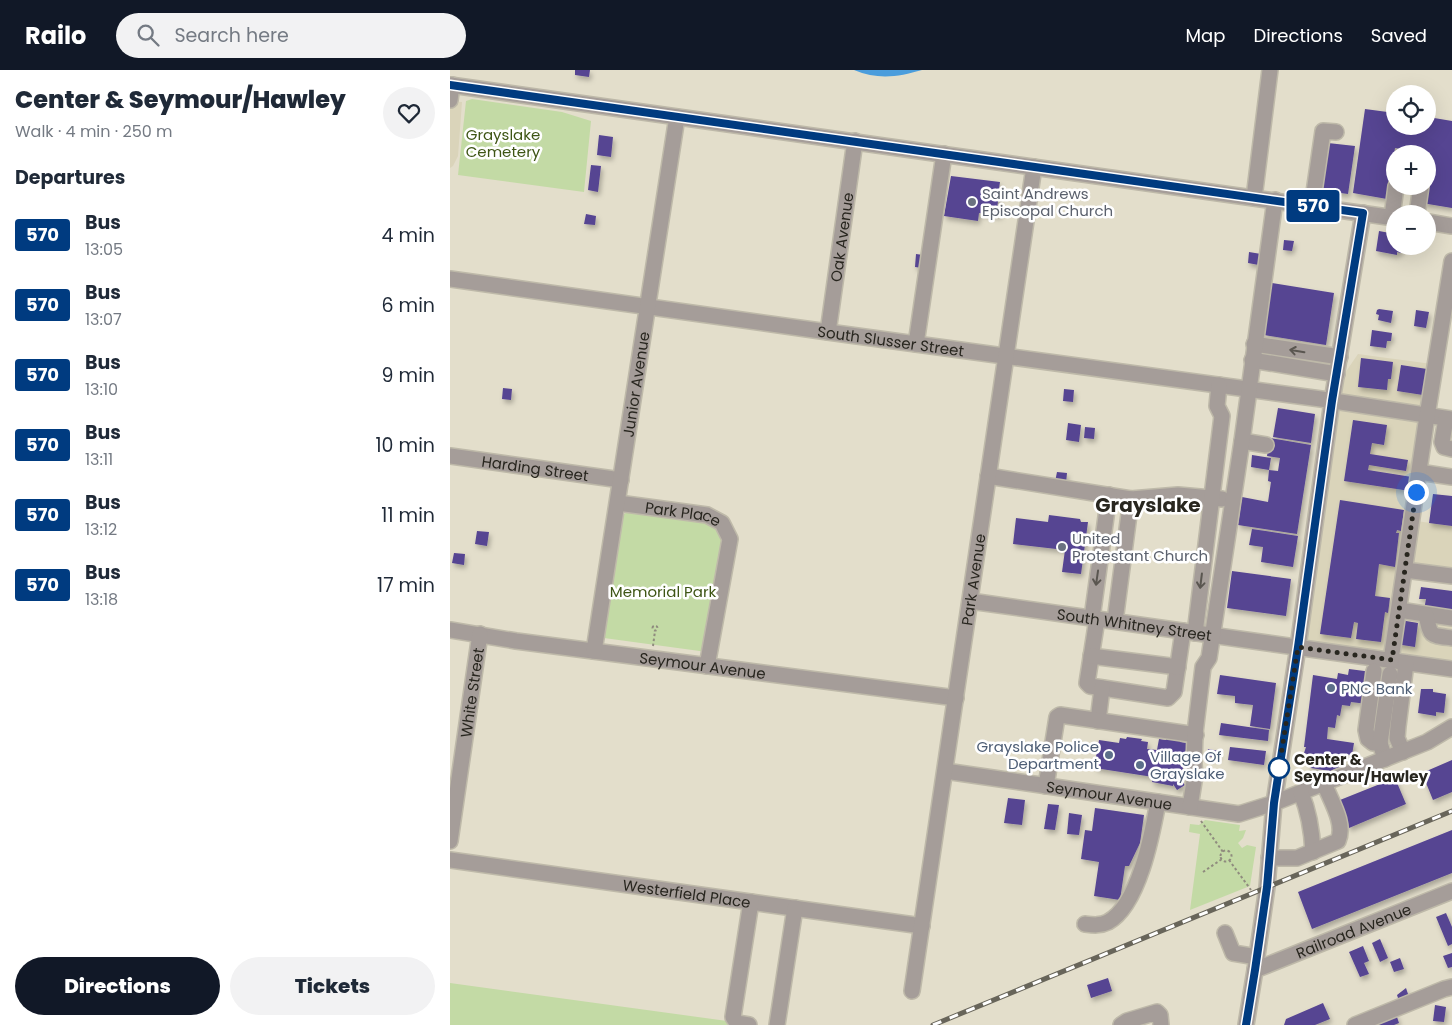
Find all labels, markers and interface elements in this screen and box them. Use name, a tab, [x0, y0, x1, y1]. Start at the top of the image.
search box	[116, 13, 466, 58]
text: Railo	[25, 19, 86, 52]
icon: search	[134, 21, 162, 49]
text: Search here	[174, 22, 289, 49]
text: Map	[1186, 23, 1225, 48]
text: Directions	[1253, 23, 1343, 48]
text: Saved	[1371, 23, 1427, 48]
text: Center & Seymour/Hawley	[15, 83, 346, 116]
map controls	[1386, 85, 1436, 255]
button: locate	[1386, 85, 1436, 135]
button: heart	[383, 87, 435, 139]
text: Walk · 4 min · 250 m	[15, 120, 173, 143]
park label: Grayslake Cemetery	[466, 124, 541, 162]
button: +	[1386, 145, 1436, 195]
text: Departures	[15, 164, 125, 191]
place label: Saint Andrews Episcopal Church	[982, 183, 1113, 221]
line badge: 570	[1284, 190, 1342, 222]
street label: Oak Avenue	[825, 191, 858, 283]
text: 570	[1296, 193, 1330, 218]
marker: Saint Andrews Episcopal Church	[966, 196, 978, 208]
button: −	[1386, 205, 1436, 255]
text: Bus	[85, 209, 121, 236]
text: 570	[26, 222, 59, 247]
text: 4 min	[382, 222, 435, 249]
text: 13:05	[85, 238, 123, 261]
text: Bus	[85, 279, 121, 306]
text: 570	[26, 292, 59, 317]
text: 6 min	[381, 292, 435, 319]
text: 13:07	[85, 308, 122, 331]
street label: South Slusser Street	[816, 320, 965, 361]
street label: Junior Avenue	[617, 330, 654, 438]
one-way arrow	[1289, 346, 1305, 356]
text: Bus	[85, 349, 121, 376]
text: 570	[26, 362, 59, 387]
text: 9 min	[382, 362, 435, 389]
text: 13:10	[85, 378, 118, 401]
text: Bus	[85, 419, 121, 446]
text: 570	[26, 432, 59, 457]
text: 10 min	[376, 432, 435, 459]
text: 13:11	[85, 448, 113, 471]
street label: Harding Street	[480, 450, 590, 486]
your location	[1404, 480, 1429, 505]
text: Bus	[85, 489, 121, 516]
district label: Grayslake	[1095, 491, 1201, 519]
street label: Park Place	[644, 496, 725, 531]
text: 570	[26, 502, 59, 527]
text: 11 min	[381, 502, 435, 529]
text: 13:12	[85, 518, 117, 541]
place label: United Protestant Church	[1072, 528, 1208, 566]
street label: Park Avenue	[956, 532, 990, 627]
marker: United Protestant Church	[1056, 541, 1068, 553]
text: Bus	[85, 559, 121, 586]
one-way arrow	[1092, 570, 1102, 586]
text: 570	[26, 572, 59, 597]
text: 17 min	[377, 572, 435, 599]
one-way arrow	[1196, 573, 1206, 589]
park label: Memorial Park	[610, 581, 717, 602]
text: 13:18	[85, 588, 118, 611]
street label: South Whitney Street	[1056, 603, 1213, 645]
street label: White Street	[455, 646, 488, 739]
street label: Seymour Avenue	[638, 647, 767, 684]
place label: PNC Bank	[1341, 678, 1413, 699]
marker: PNC Bank	[1325, 682, 1337, 694]
place label: Grayslake Police Department	[976, 736, 1099, 774]
place label: Village Of Grayslake	[1150, 746, 1225, 784]
marker: Grayslake Police Department	[1103, 749, 1115, 761]
place label: Center & Seymour/Hawley	[1294, 749, 1429, 787]
marker: Center & Seymour/Hawley	[1268, 757, 1290, 779]
marker: Village Of Grayslake	[1134, 759, 1146, 771]
street label: Seymour Avenue	[1045, 775, 1174, 815]
street label: Westerfield Place	[621, 874, 752, 912]
street label: Railroad Avenue	[1293, 898, 1414, 963]
button: Directions	[15, 957, 220, 1015]
button: Tickets	[230, 957, 435, 1015]

